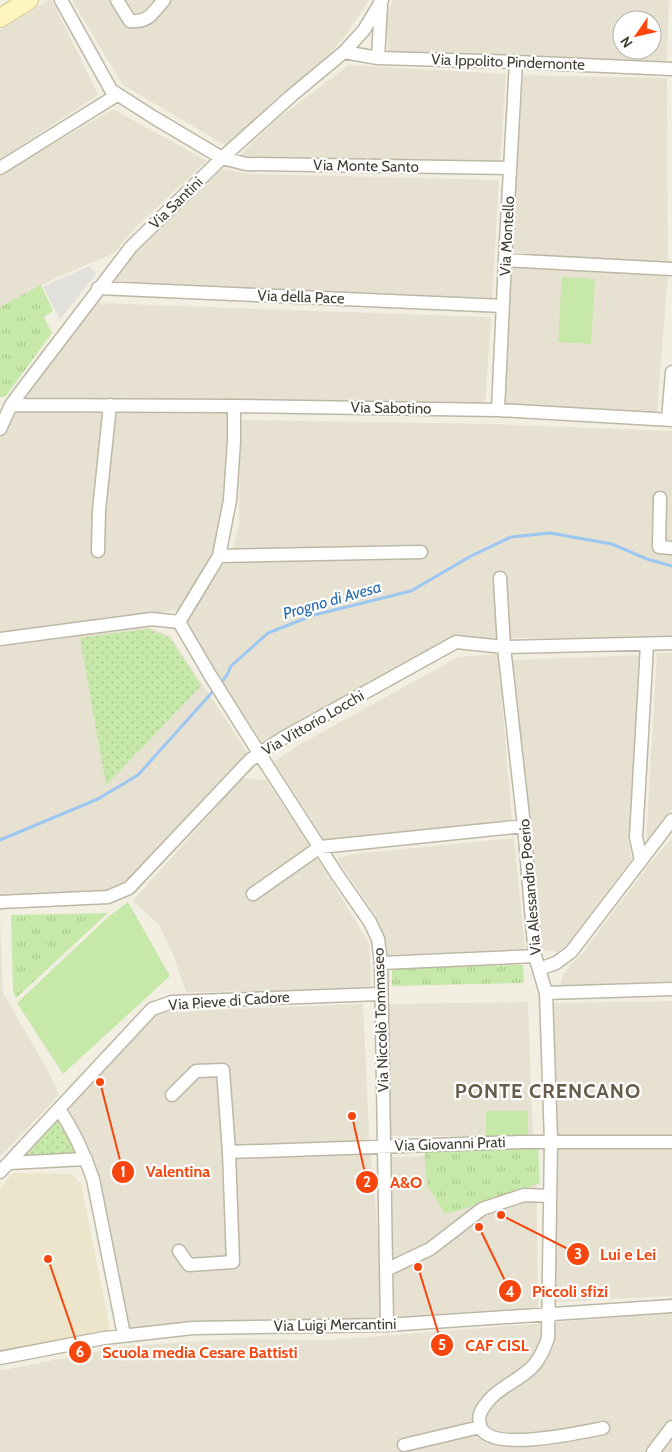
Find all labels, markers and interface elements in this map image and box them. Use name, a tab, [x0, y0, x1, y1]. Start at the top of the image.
north arrow	[612, 10, 662, 60]
text: N	[616, 33, 636, 51]
street label: Via Ippolito Pindemonte	[431, 50, 586, 74]
street label: Via Monte Santo	[313, 156, 419, 176]
street label: Via Santini	[145, 173, 207, 233]
street label: Via Montello	[496, 196, 518, 276]
street label: Via della Pace	[257, 286, 345, 308]
street label: Via Sabotino	[350, 398, 432, 418]
water label: Progno di Avesa	[281, 577, 383, 623]
street label: Via Vittorio Locchi	[259, 686, 367, 760]
street label: Via Alessandro Poerio	[515, 818, 545, 956]
street label: Via Niccolò Tommaseo	[369, 947, 393, 1093]
street label: Via Pieve di Cadore	[168, 988, 290, 1014]
district label: PONTE CRENCANO	[455, 1079, 641, 1103]
street label: Via Giovanni Prati	[394, 1133, 506, 1155]
callout: Valentina	[110, 1156, 220, 1187]
text: Valentina	[146, 1162, 210, 1181]
text: 1	[120, 1163, 126, 1181]
callout: A&O	[355, 1167, 432, 1198]
text: 2	[363, 1173, 371, 1191]
text: A&O	[390, 1173, 422, 1192]
callout: Lui e Lei	[565, 1239, 666, 1270]
text: 3	[574, 1245, 582, 1263]
text: Lui e Lei	[600, 1245, 656, 1264]
callout: Piccoli sfizi	[497, 1276, 619, 1307]
text: Piccoli sfizi	[532, 1282, 608, 1301]
text: 4	[505, 1283, 515, 1301]
street label: Via Luigi Mercantini	[274, 1315, 396, 1335]
callout: CAF CISL	[430, 1330, 538, 1361]
text: 5	[438, 1336, 446, 1354]
text: CAF CISL	[465, 1336, 529, 1355]
callout: Scuola media Cesare Battisti	[67, 1337, 308, 1368]
text: 6	[76, 1343, 84, 1361]
text: Scuola media Cesare Battisti	[102, 1343, 298, 1362]

